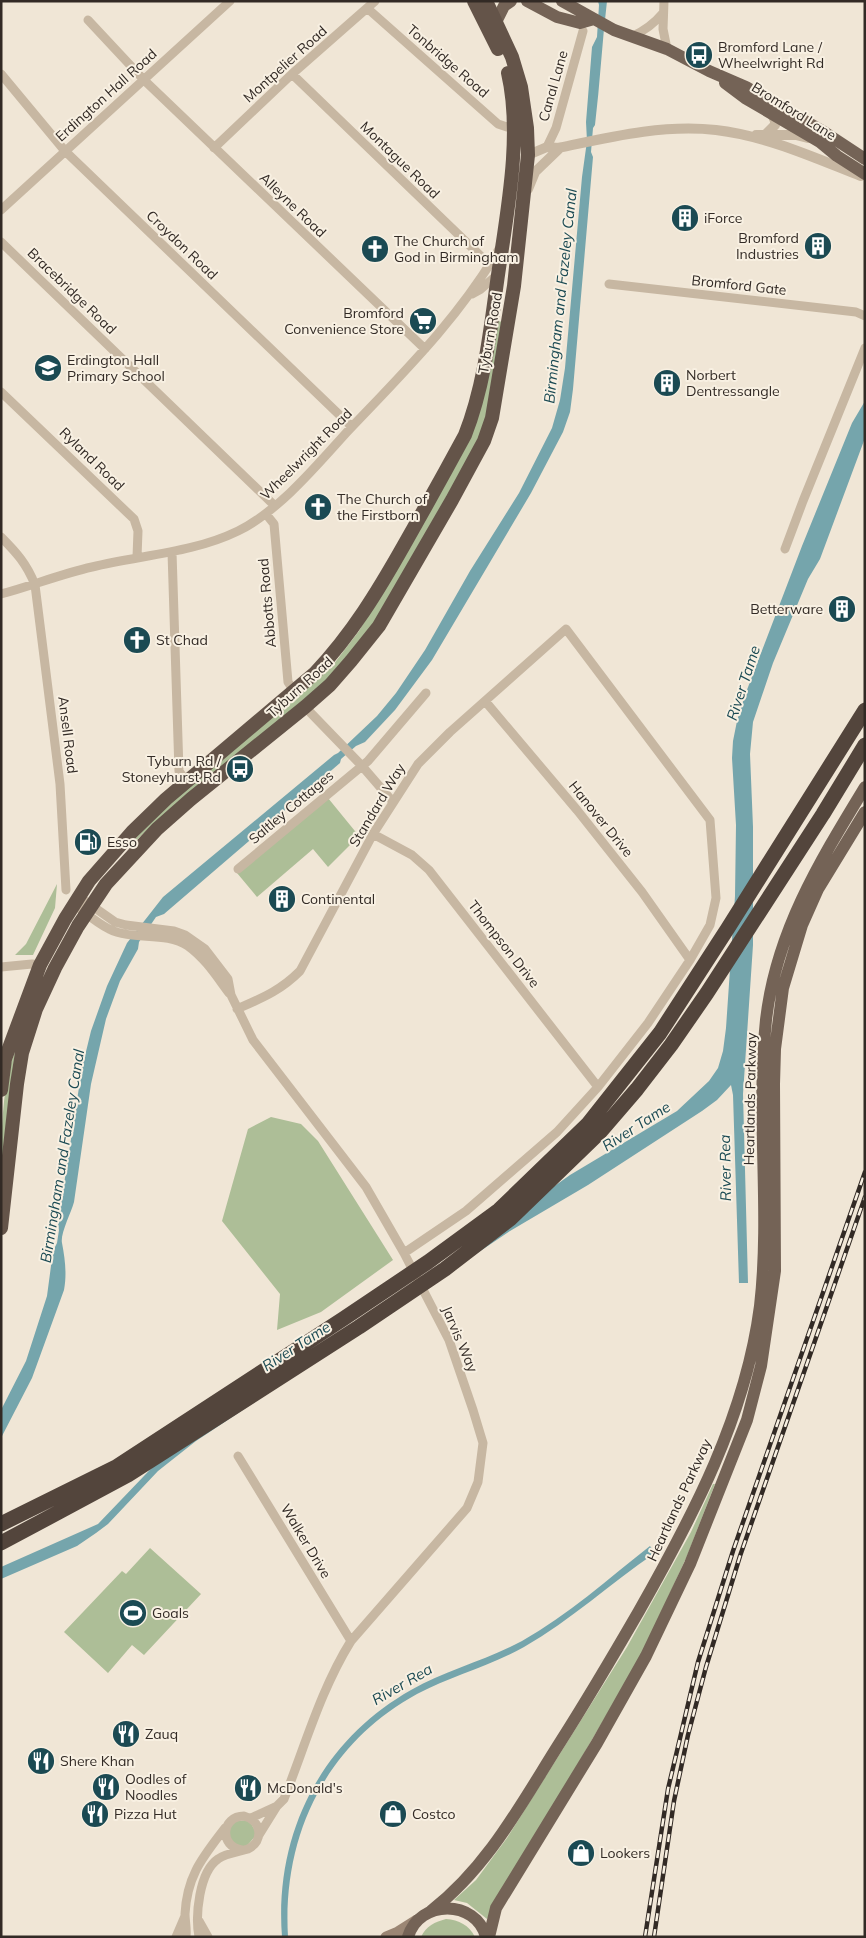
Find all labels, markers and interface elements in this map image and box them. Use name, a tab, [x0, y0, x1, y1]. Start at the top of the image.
street label: Tonbridge Road	[403, 20, 493, 102]
street label: Montpelier Road	[239, 22, 331, 106]
place label: Bromford Lane / Wheelwright Rd	[718, 38, 824, 72]
bus stop icon: Bromford Lane / Wheelwright Rd	[684, 40, 714, 70]
street label: Erdington Hall Road	[52, 45, 160, 145]
street label: Canal Lane	[534, 48, 572, 124]
street label: Bromford Lane	[748, 78, 840, 144]
street label: Montague Road	[356, 118, 444, 202]
street label: Alleyne Road	[256, 169, 330, 241]
water label: Birmingham and Fazeley Canal	[539, 187, 581, 404]
building icon: iForce	[670, 203, 700, 233]
street label: Croydon Road	[143, 206, 221, 284]
place label: iForce	[704, 209, 742, 227]
place label: Bromford Industries	[736, 229, 799, 263]
building icon: Bromford Industries	[803, 231, 833, 261]
place label: The Church of God in Birmingham	[394, 232, 519, 266]
church icon: The Church of God in Birmingham	[360, 234, 390, 264]
street label: Bracebridge Road	[24, 244, 120, 338]
street label: Bromford Gate	[691, 271, 787, 299]
street label: Tyburn Road	[474, 291, 506, 375]
place label: Bromford Convenience Store	[284, 304, 404, 338]
supermarket icon: Bromford Convenience Store	[408, 306, 438, 336]
place label: Erdington Hall Primary School	[67, 351, 165, 385]
school or university icon: Erdington Hall Primary School	[33, 353, 63, 383]
place label: Norbert Dentressangle	[686, 366, 780, 400]
building icon: Norbert Dentressangle	[652, 368, 682, 398]
street label: Wheelwright Road	[256, 404, 356, 504]
street label: Ryland Road	[56, 424, 128, 494]
place label: The Church of the Firstborn	[337, 490, 427, 524]
church icon: The Church of the Firstborn	[303, 492, 333, 522]
street label: Abbotts Road	[254, 558, 280, 648]
building icon: Betterware	[827, 594, 857, 624]
place label: Betterware	[750, 600, 823, 618]
church icon: St Chad	[122, 625, 152, 655]
place label: St Chad	[156, 631, 208, 649]
water label: River Tame	[722, 643, 764, 723]
street label: Tyburn Road	[263, 653, 337, 721]
street label: Ansell Road	[54, 695, 82, 775]
place label: Tyburn Rd / Stoneyhurst Rd	[122, 752, 222, 786]
bus stop icon: Tyburn Rd / Stoneyhurst Rd	[225, 754, 255, 784]
street label: Standard Way	[345, 759, 409, 850]
street label: Saltley Cottages	[245, 766, 337, 848]
street label: Hanover Drive	[565, 777, 637, 861]
fuel station icon: Esso	[73, 827, 103, 857]
place label: Esso	[107, 833, 137, 851]
building icon: Continental	[267, 884, 297, 914]
place label: Continental	[301, 890, 375, 908]
street label: Thompson Drive	[464, 897, 544, 991]
street label: Heartlands Parkway	[740, 1032, 760, 1166]
water label: Birmingham and Fazeley Canal	[36, 1047, 88, 1264]
water label: River Tame	[598, 1097, 674, 1155]
water label: River Rea	[715, 1134, 735, 1202]
street label: Jarvis Way	[438, 1303, 482, 1375]
water label: River Tame	[258, 1317, 334, 1375]
street label: Heartlands Parkway	[643, 1435, 716, 1564]
street label: Walker Drive	[277, 1500, 335, 1582]
sports icon: Goals	[118, 1598, 148, 1628]
place label: Goals	[152, 1604, 189, 1622]
water label: River Rea	[368, 1659, 436, 1709]
restaurant icon: Zauq	[111, 1719, 141, 1749]
place label: Zauq	[145, 1725, 178, 1743]
restaurant icon: Shere Khan	[26, 1746, 56, 1776]
place label: Shere Khan	[60, 1752, 135, 1770]
place label: Oodles of Noodles	[125, 1770, 187, 1804]
restaurant icon: Oodles of Noodles	[91, 1772, 121, 1802]
restaurant icon: McDonald's	[233, 1773, 263, 1803]
place label: McDonald's	[267, 1779, 343, 1797]
restaurant icon: Pizza Hut	[80, 1799, 110, 1829]
shop icon: Costco	[378, 1799, 408, 1829]
place label: Pizza Hut	[114, 1805, 177, 1823]
place label: Costco	[412, 1805, 456, 1823]
shop icon: Lookers	[566, 1838, 596, 1868]
place label: Lookers	[600, 1844, 650, 1862]

